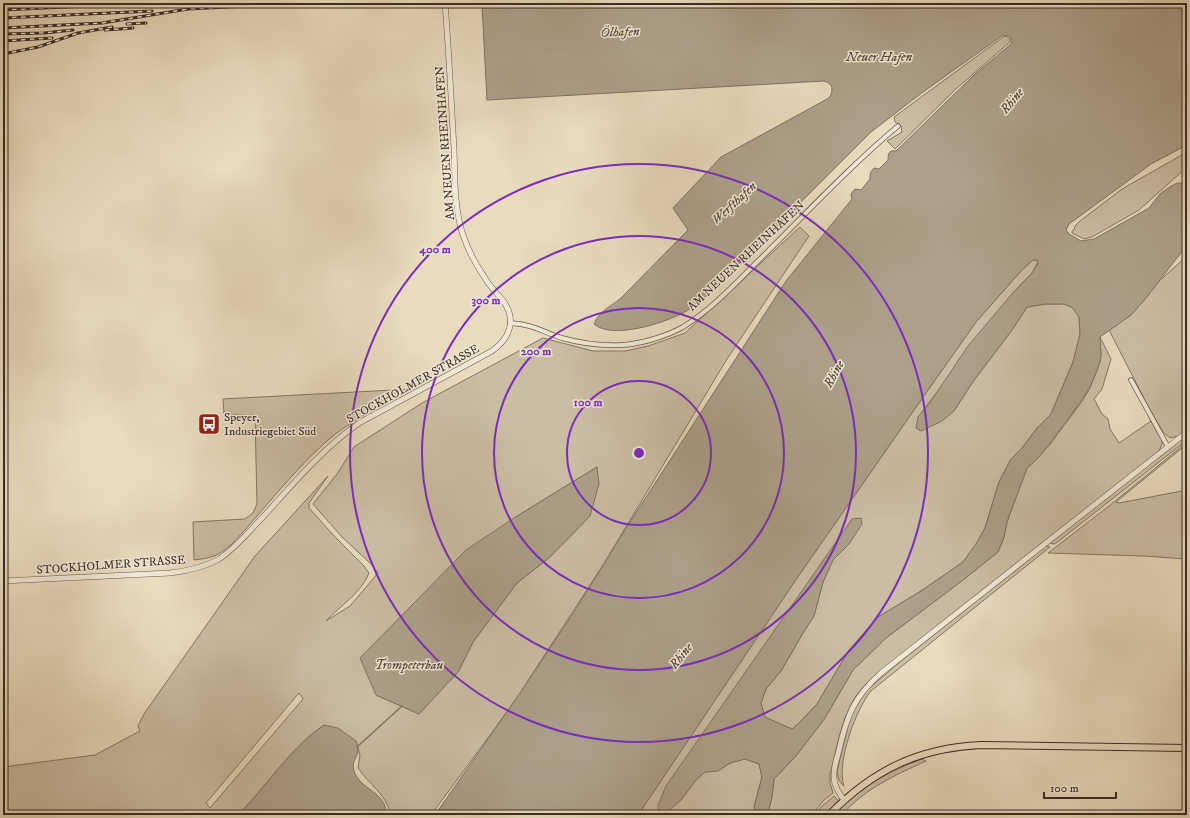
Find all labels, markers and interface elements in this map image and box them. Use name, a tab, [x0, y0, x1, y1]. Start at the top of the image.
water label: Ölhafen	[600, 23, 640, 41]
water label: Neuer Hafen	[845, 49, 913, 65]
street label: AM NEUEN RHEINHAFEN	[432, 65, 458, 221]
water label: Rhine	[996, 84, 1028, 118]
water label: Werfthafen	[708, 178, 760, 228]
street label: AM NEUEN RHEINHAFEN	[684, 198, 808, 314]
text: 400 m	[418, 242, 451, 257]
text: 300 m	[472, 293, 500, 308]
street label: STOCKHOLMER STRASSE	[344, 341, 482, 427]
text: 200 m	[521, 344, 551, 359]
water label: Rhine	[820, 357, 848, 391]
text: 100 m	[574, 395, 602, 410]
place label: Speyer, Industriegebiet Süd	[224, 410, 316, 439]
bus stop icon: Speyer, Industriegebiet Süd	[196, 411, 222, 437]
centre of rings	[632, 446, 646, 460]
street label: STOCKHOLMER STRASSE	[36, 552, 187, 578]
water label: Rhine	[665, 639, 696, 673]
water label: Trompeterbau	[375, 657, 443, 673]
scale bar	[1044, 774, 1116, 800]
text: 100 m	[1050, 781, 1079, 796]

